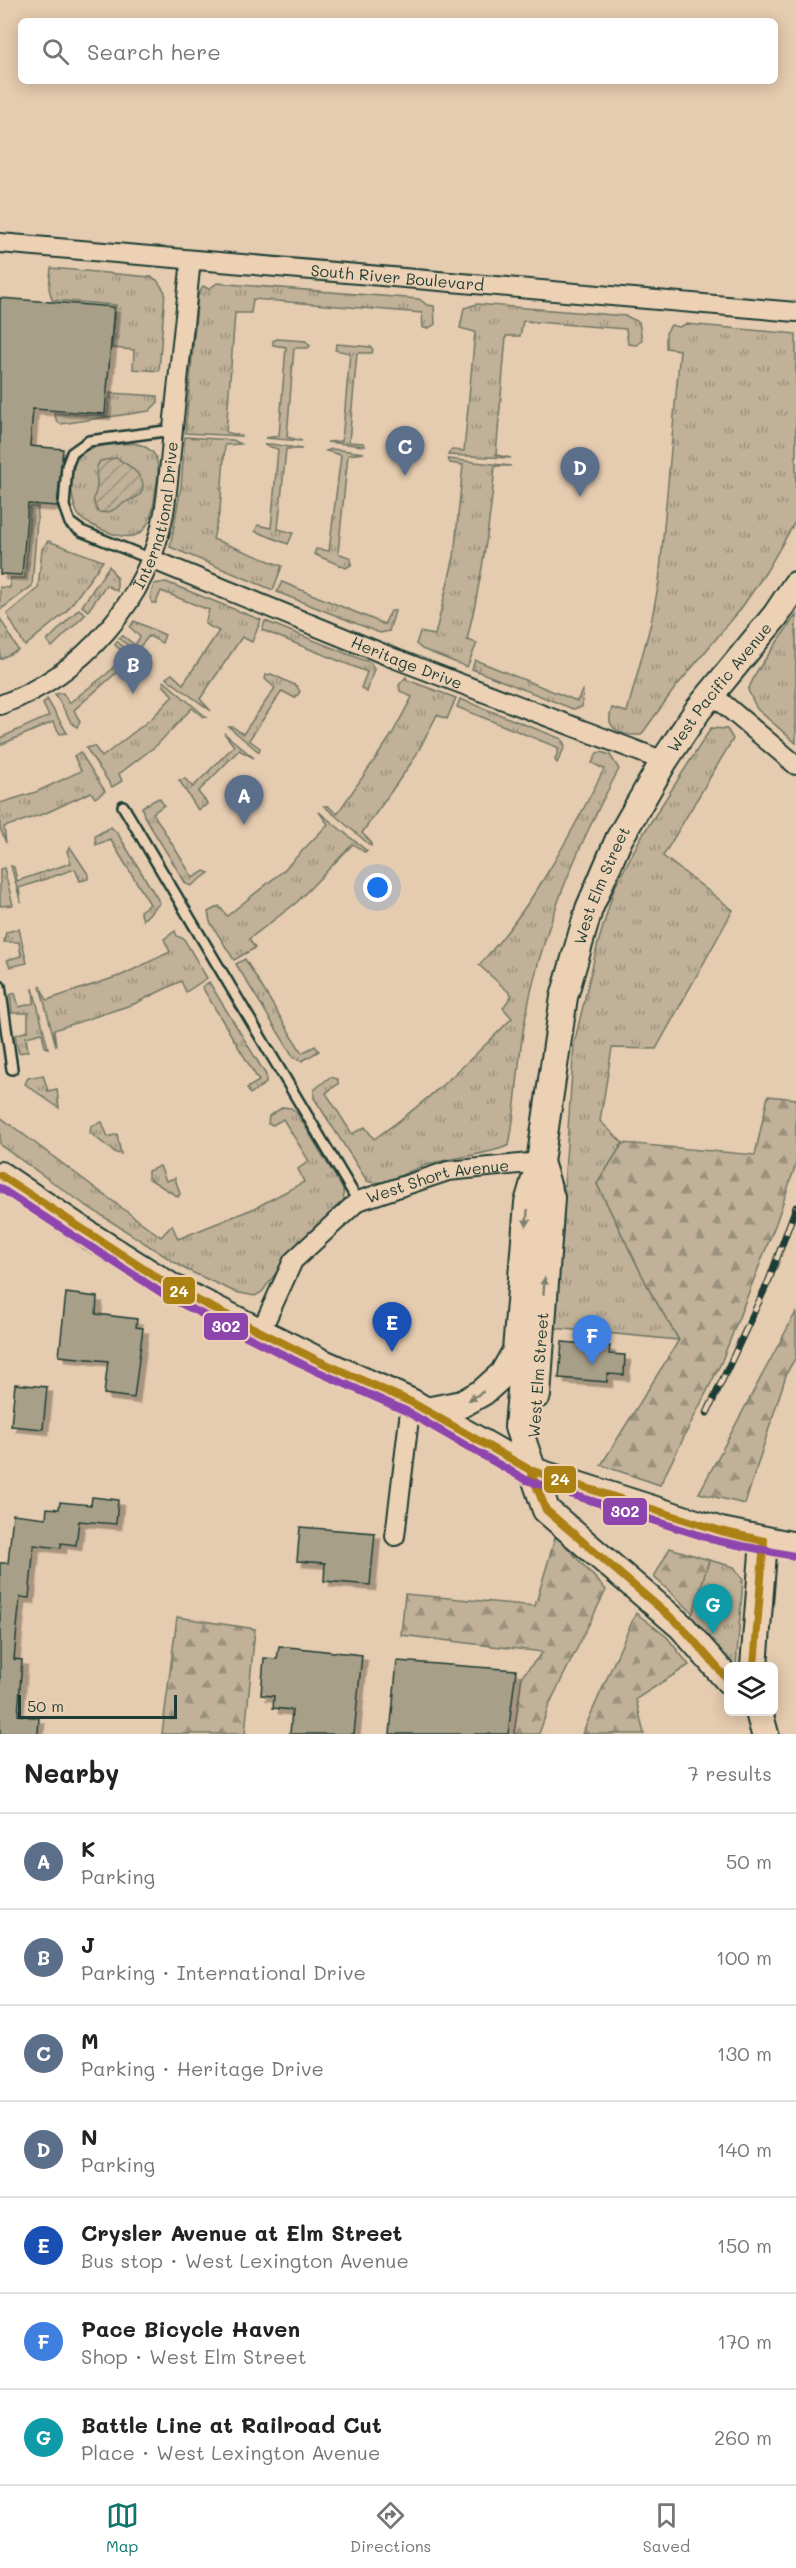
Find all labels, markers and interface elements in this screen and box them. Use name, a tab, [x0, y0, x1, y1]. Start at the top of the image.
search box	[18, 18, 778, 84]
icon: search	[39, 35, 72, 68]
text: Search here	[87, 37, 221, 66]
street label: South River Boulevard	[310, 259, 485, 295]
pin: C	[386, 426, 424, 476]
street label: International Drive	[127, 441, 182, 592]
pin: D	[560, 448, 600, 497]
street label: West Pacific Avenue	[662, 618, 776, 756]
street label: Heritage Drive	[348, 631, 466, 693]
pin: B	[114, 644, 152, 694]
pin: A	[224, 776, 264, 825]
street label: West Elm Street	[568, 822, 634, 947]
your location	[363, 873, 392, 902]
street label: West Short Avenue	[363, 1154, 510, 1208]
one-way arrow	[522, 1209, 531, 1228]
line badge: 24	[162, 1276, 196, 1305]
one-way arrow	[540, 1276, 549, 1295]
text: 24	[169, 1280, 189, 1301]
pin: E	[372, 1302, 412, 1352]
street label: West Elm Street	[523, 1311, 552, 1438]
line badge: 302	[203, 1312, 249, 1341]
text: 302	[212, 1315, 240, 1336]
pin: F	[572, 1316, 612, 1365]
one-way arrow	[468, 1390, 484, 1401]
line badge: 24	[543, 1465, 577, 1494]
text: 24	[550, 1468, 570, 1489]
line badge: 302	[602, 1497, 648, 1526]
text: 302	[611, 1500, 639, 1521]
pin: G	[694, 1584, 732, 1634]
map controls	[724, 1662, 778, 1716]
button: layers	[724, 1662, 778, 1716]
scale bar	[18, 1692, 177, 1720]
text: 50 m	[27, 1695, 64, 1716]
text: Nearby	[24, 1756, 119, 1790]
text: 7 results	[688, 1760, 772, 1786]
text: K	[81, 1834, 95, 1863]
text: A	[37, 1848, 50, 1874]
text: 50 m	[726, 1848, 772, 1874]
text: Parking	[81, 1863, 155, 1889]
text: J	[81, 1930, 96, 1959]
text: B	[37, 1944, 50, 1970]
text: 100 m	[716, 1944, 772, 1970]
text: Parking · International Drive	[81, 1959, 366, 1985]
text: M	[81, 2026, 99, 2055]
text: C	[36, 2040, 51, 2066]
text: 130 m	[717, 2040, 772, 2066]
text: Parking · Heritage Drive	[81, 2055, 324, 2081]
text: N	[81, 2122, 98, 2151]
text: D	[36, 2136, 51, 2162]
text: 140 m	[717, 2136, 772, 2162]
text: Parking	[81, 2151, 155, 2177]
text: Crysler Avenue at Elm Street	[81, 2218, 402, 2247]
text: E	[37, 2232, 50, 2258]
text: 150 m	[717, 2232, 772, 2258]
text: Bus stop · West Lexington Avenue	[81, 2247, 409, 2273]
text: Pace Bicycle Haven	[81, 2314, 300, 2343]
text: F	[37, 2328, 50, 2354]
text: 170 m	[717, 2328, 772, 2354]
text: Shop · West Elm Street	[81, 2343, 307, 2369]
text: Battle Line at Railroad Cut	[81, 2410, 382, 2439]
text: G	[36, 2424, 51, 2450]
text: 260 m	[714, 2424, 772, 2450]
text: Place · West Lexington Avenue	[81, 2439, 380, 2465]
tab: Map	[106, 2499, 139, 2556]
tab: Directions	[350, 2499, 431, 2556]
tab: Saved	[643, 2499, 690, 2556]

